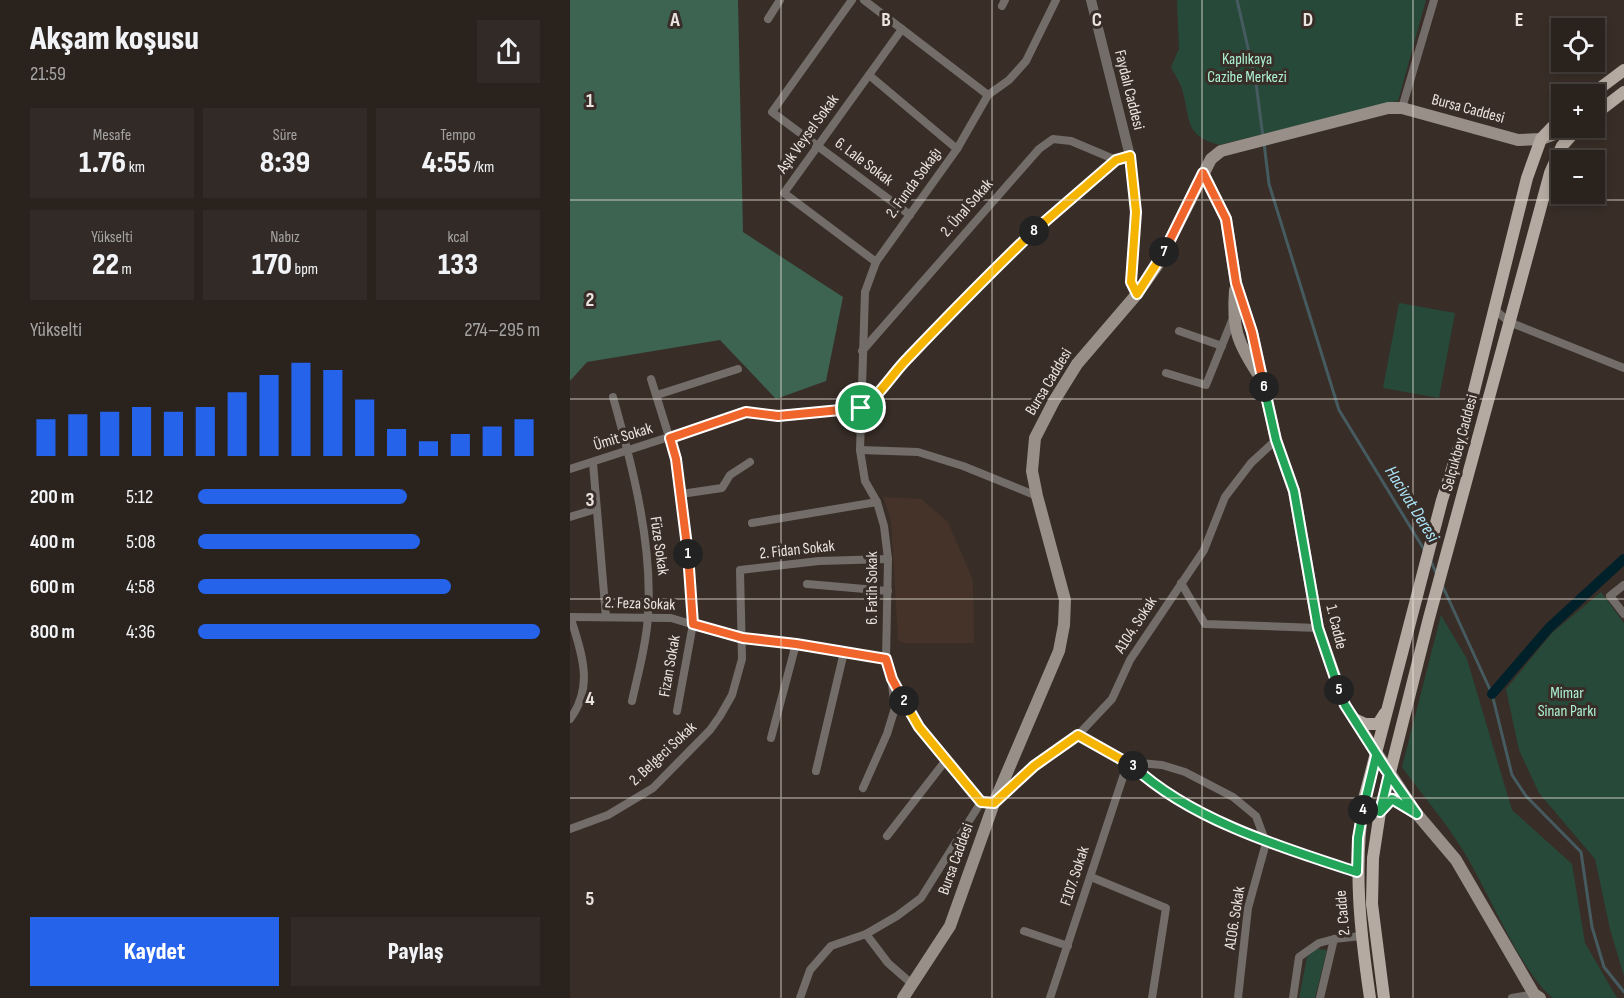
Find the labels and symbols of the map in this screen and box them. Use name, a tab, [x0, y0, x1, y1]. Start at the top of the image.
text: A	[669, 8, 680, 32]
text: B	[881, 8, 891, 32]
text: C	[1092, 8, 1102, 32]
text: D	[1303, 8, 1313, 32]
text: E	[1515, 8, 1523, 32]
street label: Faydalı Caddesi	[1110, 48, 1148, 132]
park label: Kaplıkaya Cazibe Merkezi	[1207, 50, 1287, 87]
text: 1	[586, 89, 594, 113]
street label: Bursa Caddesi	[1429, 90, 1507, 128]
street label: Aşık Veysel Sokak	[772, 91, 843, 178]
street label: 6. Lale Sokak	[831, 134, 897, 190]
street label: 2. Funda Sokağı	[882, 144, 946, 222]
street label: 2. Ünal Sokak	[937, 175, 997, 241]
pin: 8	[1019, 216, 1049, 246]
pin: 7	[1149, 237, 1179, 267]
text: 2	[586, 288, 594, 312]
street label: Bursa Caddesi	[1022, 345, 1076, 419]
pin: 6	[1249, 372, 1279, 402]
pin	[835, 382, 886, 433]
street label: Selçukbey Caddesi	[1438, 393, 1482, 493]
street label: Ümit Sokak	[591, 419, 655, 455]
water label: Hacivat Deresi	[1380, 462, 1444, 547]
text: 3	[586, 488, 595, 512]
street label: Füze Sokak	[645, 515, 673, 577]
street label: 2. Fidan Sokak	[758, 537, 836, 563]
pin: 1	[673, 539, 703, 569]
street label: 6. Fatih Sokak	[863, 551, 882, 625]
street label: 2. Feza Sokak	[604, 593, 676, 615]
street label: A104. Sokak	[1110, 593, 1161, 658]
street label: 1. Cadde	[1321, 603, 1351, 651]
street label: Fizan Sokak	[655, 634, 685, 698]
pin: 5	[1324, 675, 1354, 705]
park label: Mimar Sinan Parkı	[1538, 684, 1596, 721]
pin: 2	[889, 686, 919, 716]
text: 4	[585, 687, 595, 711]
street label: 2. Belgeci Sokak	[625, 718, 701, 790]
pin: 3	[1118, 751, 1148, 781]
pin: 4	[1348, 795, 1378, 825]
street label: Bursa Caddesi	[934, 821, 978, 897]
street label: F107. Sokak	[1056, 844, 1094, 908]
street label: A106. Sokak	[1220, 885, 1249, 952]
text: 5	[586, 887, 595, 911]
street label: 2. Cadde	[1332, 889, 1354, 937]

